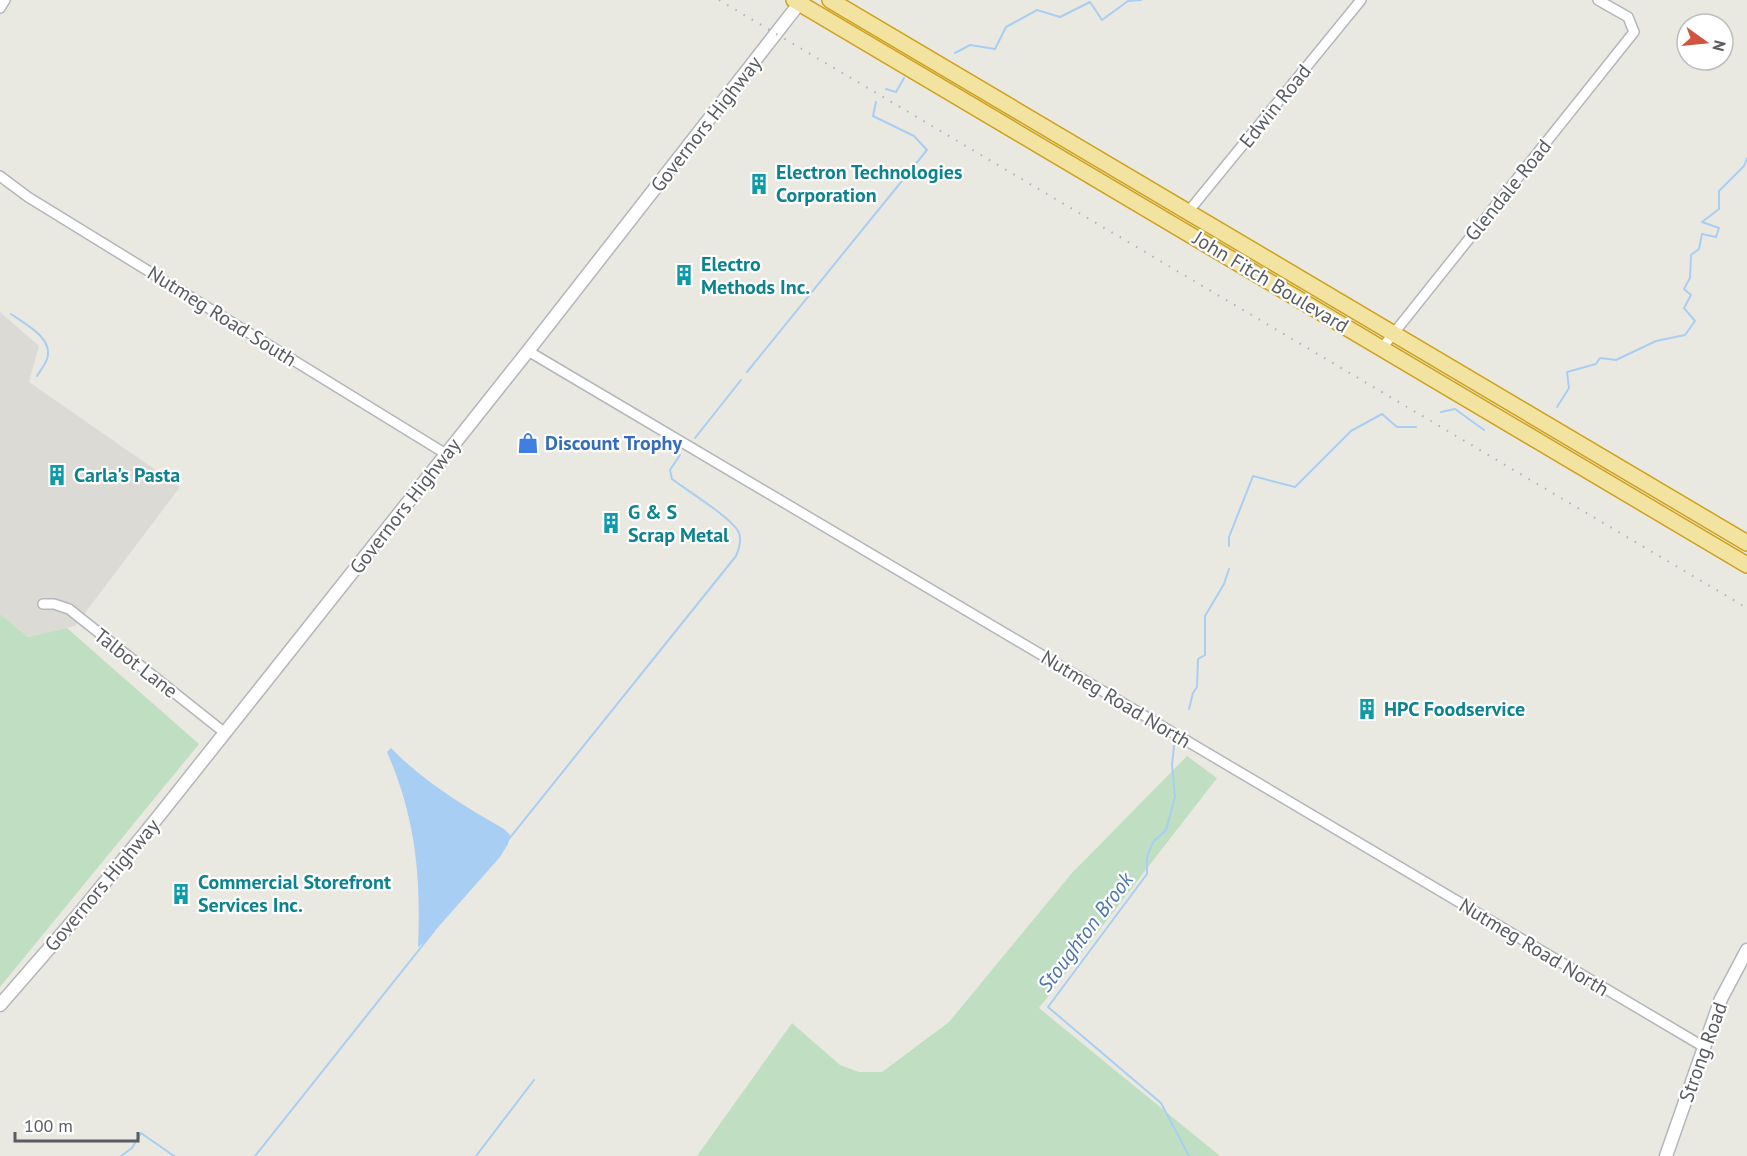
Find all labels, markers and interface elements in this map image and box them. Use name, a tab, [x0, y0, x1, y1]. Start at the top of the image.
north arrow	[1675, 12, 1735, 72]
text: N	[1708, 38, 1731, 54]
street label: Governors Highway	[645, 50, 768, 197]
street label: Edwin Road	[1233, 59, 1317, 153]
street label: Glendale Road	[1459, 134, 1557, 246]
place label: Electron Technologies Corporation	[776, 159, 962, 208]
building icon: Electron Technologies Corporation	[747, 172, 771, 196]
street label: John Fitch Boulevard	[1188, 225, 1354, 339]
place label: Electro Methods Inc.	[701, 251, 810, 300]
street label: Nutmeg Road South	[143, 260, 301, 372]
building icon: Electro Methods Inc.	[672, 263, 696, 287]
place label: Discount Trophy	[545, 430, 683, 456]
shop icon: Discount Trophy	[516, 431, 540, 455]
street label: Governors Highway	[344, 432, 467, 579]
place label: Carla's Pasta	[74, 462, 180, 488]
building icon: Carla's Pasta	[45, 463, 69, 487]
place label: G & S Scrap Metal	[628, 499, 729, 548]
building icon: G & S Scrap Metal	[599, 511, 623, 535]
street label: Talbot Lane	[89, 622, 183, 704]
street label: Nutmeg Road North	[1036, 644, 1196, 754]
place label: HPC Foodservice	[1384, 696, 1525, 722]
building icon: HPC Foodservice	[1355, 697, 1379, 721]
street label: Governors Highway	[39, 813, 166, 957]
water label: Stoughton Brook	[1031, 866, 1140, 997]
place label: Commercial Storefront Services Inc.	[198, 869, 391, 918]
building icon: Commercial Storefront Services Inc.	[169, 882, 193, 906]
street label: Nutmeg Road North	[1454, 892, 1614, 1002]
street label: Strong Road	[1673, 999, 1733, 1105]
scale bar	[15, 1105, 138, 1143]
text: 100 m	[24, 1114, 73, 1137]

